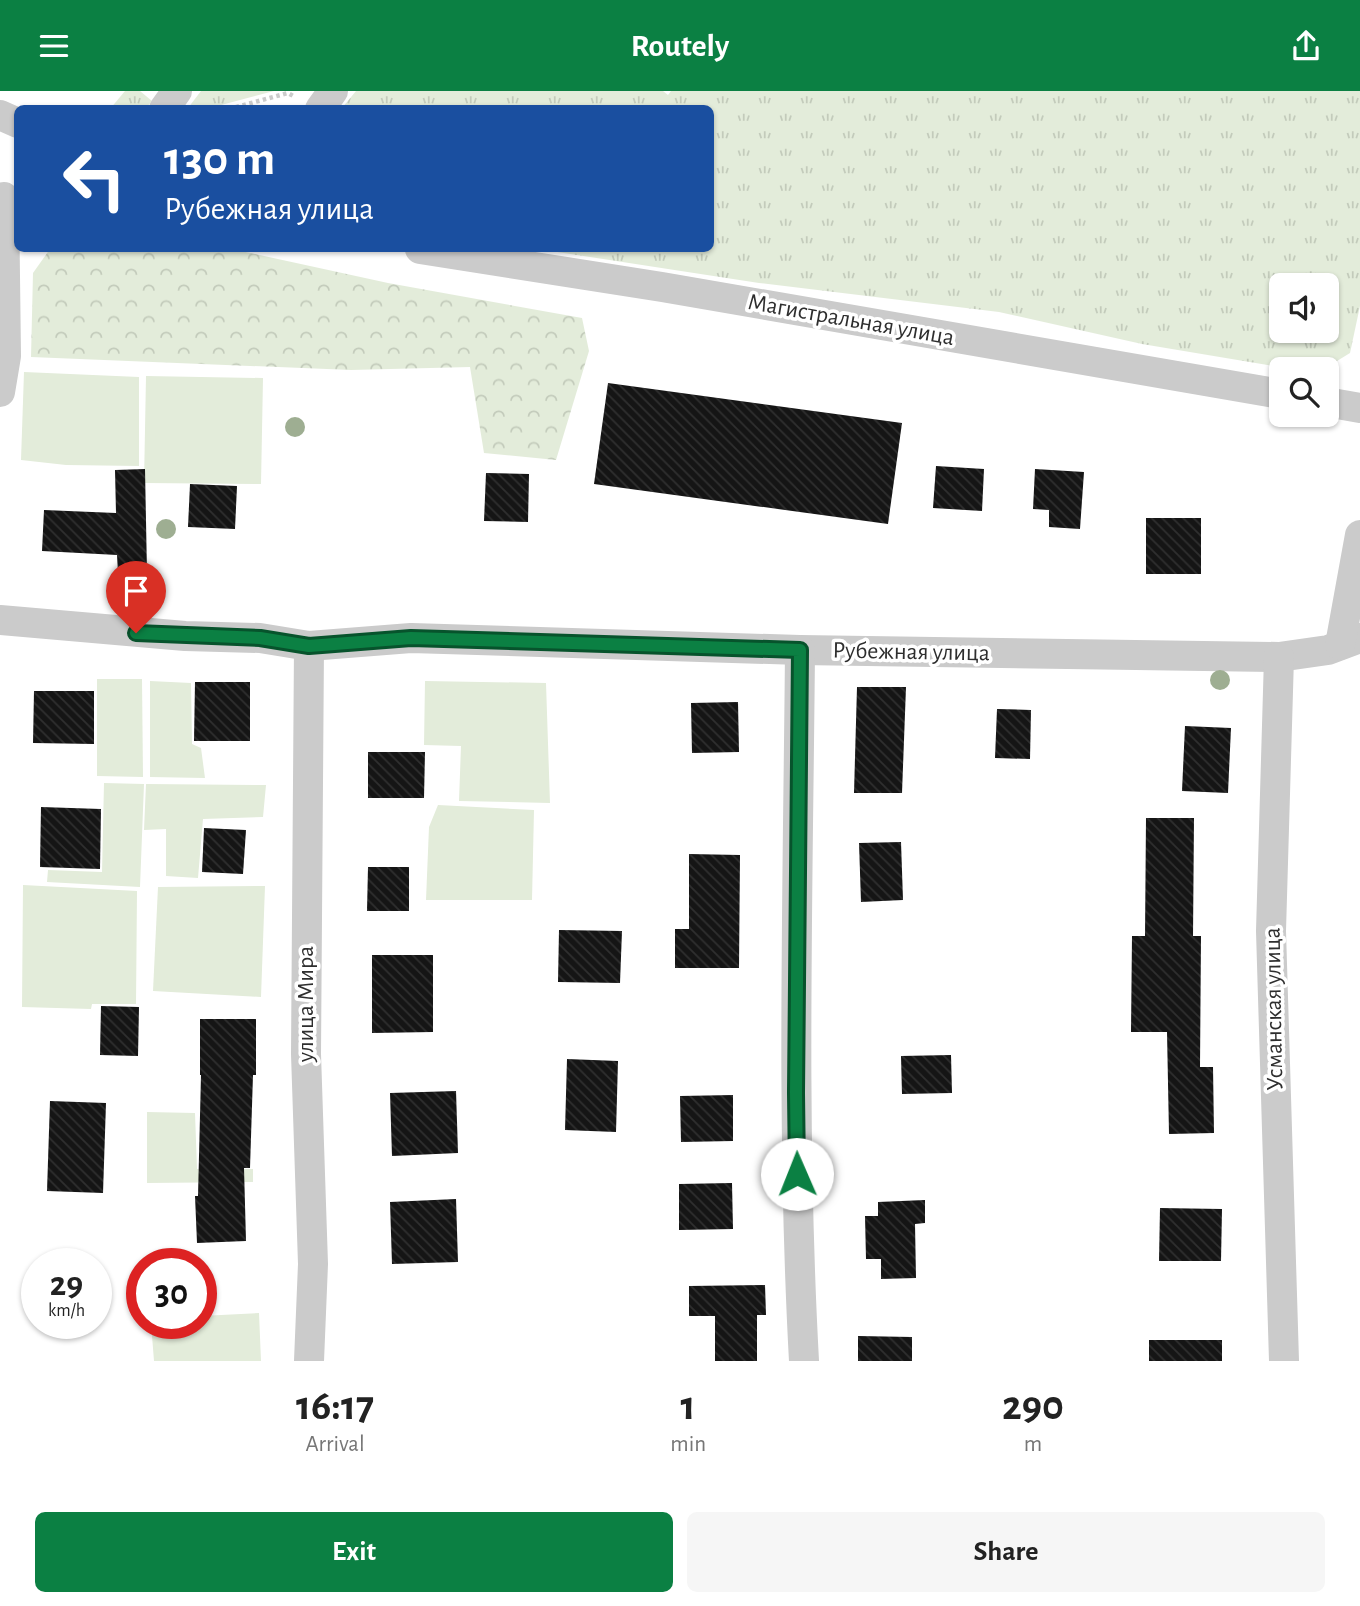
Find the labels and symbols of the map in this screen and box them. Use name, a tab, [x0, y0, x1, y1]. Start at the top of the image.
street label: Магистральная улица	[746, 290, 956, 350]
pin	[106, 561, 166, 633]
street label: Рубежная улица	[832, 639, 990, 665]
street label: Усманская улица	[1261, 927, 1287, 1091]
street label: улица Мира	[294, 946, 318, 1063]
position arrow	[760, 1137, 834, 1211]
speed limit sign: 30	[126, 1248, 217, 1339]

